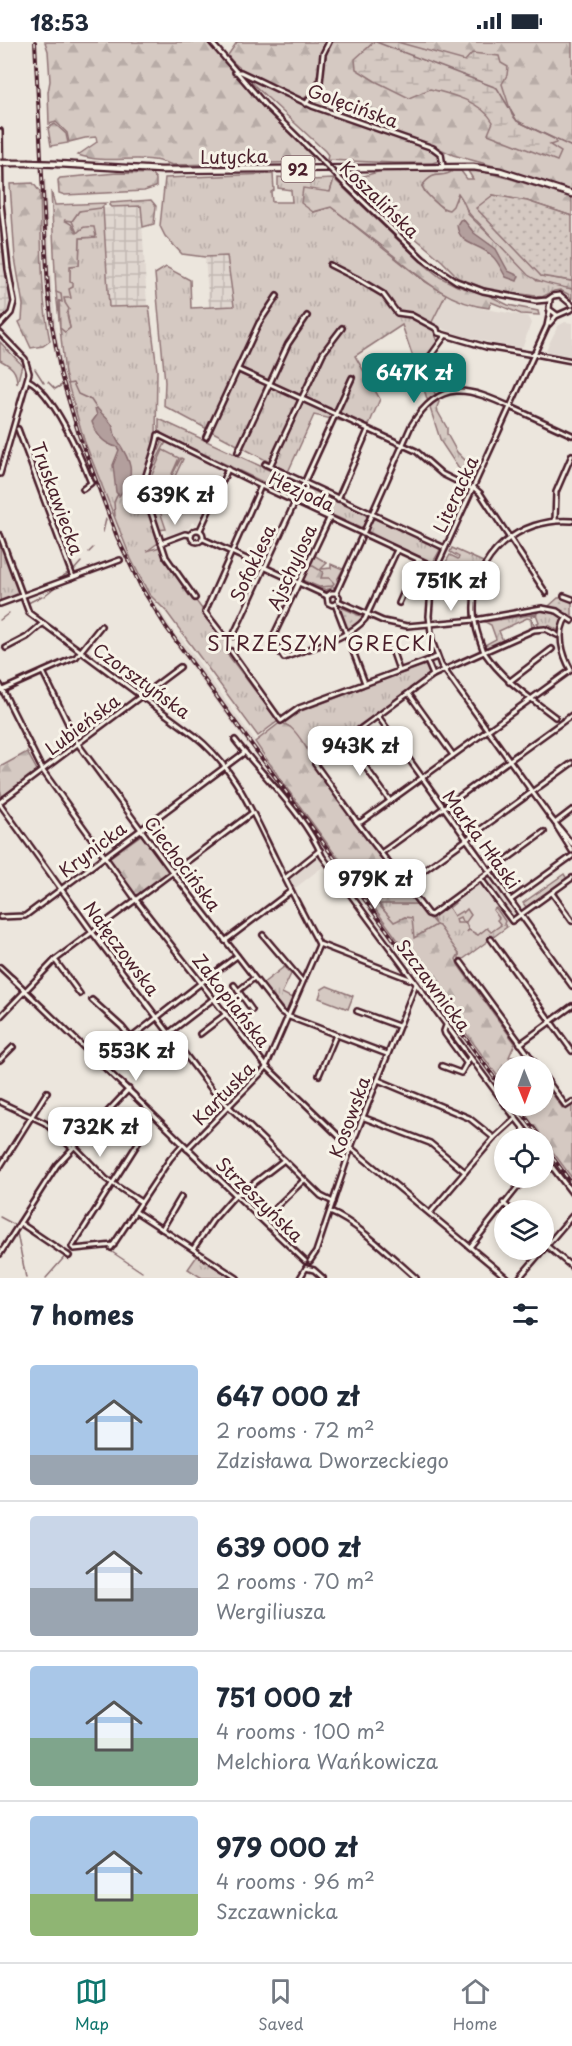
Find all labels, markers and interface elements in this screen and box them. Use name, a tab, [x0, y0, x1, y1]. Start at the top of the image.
text: 18:53	[30, 5, 89, 38]
street label: Golęcińska	[304, 76, 403, 134]
street label: Lutycka	[200, 142, 269, 170]
street label: Koszalińska	[334, 154, 426, 245]
road number: 92	[282, 156, 314, 182]
pin: 647K zł	[359, 353, 469, 404]
text: 647K zł	[376, 357, 452, 387]
street label: Truskawiecka	[25, 438, 91, 558]
street label: Literacka	[426, 451, 485, 537]
street label: Hezjoda	[265, 464, 339, 518]
pin: 639K zł	[120, 475, 230, 526]
text: 639K zł	[137, 479, 213, 509]
street label: Sofoklesa	[222, 519, 282, 606]
street label: Ajschylosa	[259, 519, 323, 614]
pin: 751K zł	[396, 561, 506, 612]
text: 751K zł	[416, 565, 486, 595]
district label: STRZESZYN GRECKI	[207, 628, 435, 658]
street label: Czorsztyńska	[88, 635, 197, 725]
street label: Lubieńska	[39, 686, 126, 761]
pin: 943K zł	[305, 726, 415, 777]
text: 943K zł	[322, 730, 398, 760]
street label: Marka Hłaski	[437, 784, 527, 894]
street label: Ciechocińska	[138, 810, 228, 916]
street label: Krynicka	[53, 814, 132, 883]
pin: 979K zł	[320, 859, 430, 910]
text: 979K zł	[338, 863, 412, 893]
street label: Nałęczowska	[77, 895, 167, 1002]
street label: Szczawnicka	[390, 933, 478, 1038]
street label: Zakopiańska	[187, 947, 278, 1053]
pin: 553K zł	[81, 1031, 191, 1082]
text: 553K zł	[98, 1035, 174, 1065]
street label: Kartuska	[186, 1055, 261, 1131]
north arrow	[494, 1056, 554, 1116]
map controls	[494, 1056, 554, 1260]
street label: Kosowska	[322, 1072, 377, 1162]
pin: 732K zł	[45, 1107, 155, 1158]
text: 732K zł	[62, 1111, 138, 1141]
button: locate	[494, 1128, 554, 1188]
street label: Strzeszyńska	[210, 1150, 311, 1249]
button: layers	[494, 1200, 554, 1260]
text: 7 homes	[30, 1295, 134, 1334]
icon: filters	[509, 1298, 542, 1331]
text: 647 000 zł	[216, 1376, 359, 1415]
icon: home	[78, 1389, 150, 1461]
text: 2 rooms · 72 m²	[216, 1415, 375, 1445]
text: Zdzisława Dworzeckiego	[216, 1445, 449, 1475]
text: 639 000 zł	[216, 1527, 360, 1566]
icon: home	[78, 1540, 150, 1612]
text: 2 rooms · 70 m²	[216, 1566, 374, 1596]
text: Wergiliusza	[216, 1596, 325, 1626]
text: 751 000 zł	[216, 1677, 351, 1716]
icon: home	[78, 1690, 150, 1762]
text: 4 rooms · 100 m²	[216, 1716, 385, 1746]
text: Melchiora Wańkowicza	[216, 1746, 438, 1776]
text: 979 000 zł	[216, 1827, 357, 1866]
icon: home	[78, 1840, 150, 1912]
text: 4 rooms · 96 m²	[216, 1866, 375, 1896]
text: Szczawnicka	[216, 1896, 338, 1926]
tab: Map	[75, 1975, 109, 2035]
tab: Saved	[258, 1975, 304, 2035]
tab: Home	[453, 1975, 497, 2035]

